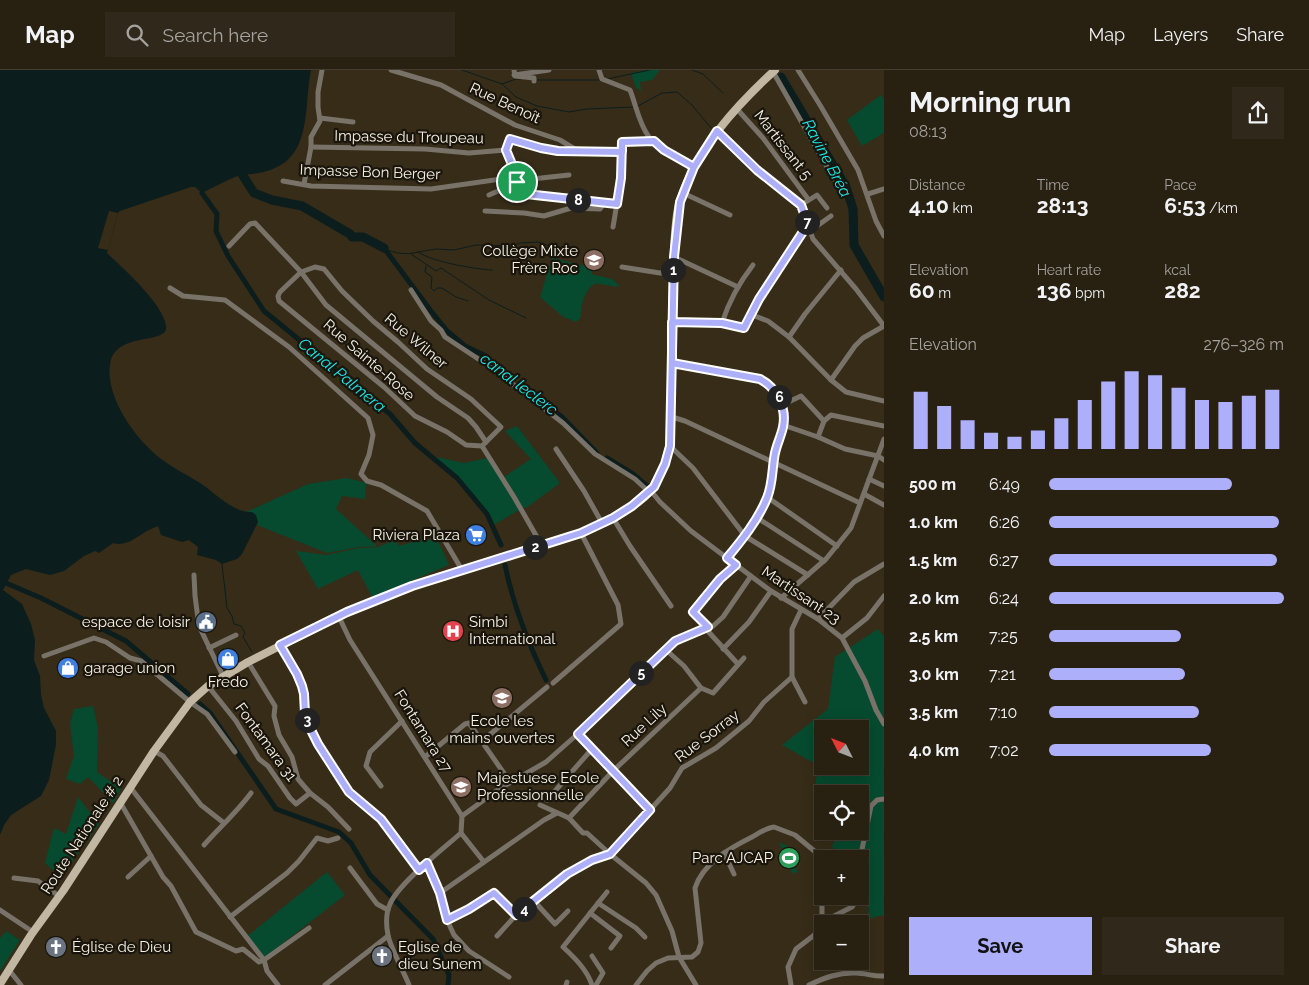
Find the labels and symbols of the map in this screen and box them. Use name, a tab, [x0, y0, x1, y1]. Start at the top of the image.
street label: Rue Benoît	[467, 79, 543, 127]
street label: Martissant 5	[750, 107, 816, 183]
water label: Ravine Bréa	[798, 116, 856, 201]
street label: Impasse du Troupeau	[334, 127, 484, 147]
street label: Impasse Bon Berger	[299, 161, 441, 183]
pin	[496, 161, 538, 203]
pin: 8	[566, 188, 590, 212]
pin: 7	[794, 210, 820, 234]
place label: Collège Mixte Frère Roc	[482, 242, 578, 277]
school or university icon: Collège Mixte Frère Roc	[582, 248, 606, 272]
pin: 1	[660, 258, 686, 282]
street label: Rue Wilner	[381, 309, 452, 373]
street label: Rue Sainte-Rose	[320, 315, 418, 405]
water label: Canal Palmera	[294, 334, 390, 416]
water label: canal leclerc	[477, 349, 562, 420]
pin: 6	[766, 384, 792, 410]
supermarket icon: Riviera Plaza	[464, 523, 488, 547]
place label: Riviera Plaza	[373, 526, 460, 544]
pin: 2	[522, 534, 548, 560]
street label: Martissant 23	[758, 562, 844, 628]
public building icon: espace de loisir	[194, 610, 218, 634]
place label: espace de loisir	[82, 613, 191, 631]
place label: Simbi International	[469, 613, 556, 648]
hospital icon: Simbi International	[441, 619, 465, 643]
shop icon: Fredo	[216, 647, 240, 671]
shop icon: garage union	[56, 656, 80, 680]
place label: garage union	[84, 659, 175, 677]
pin: 5	[628, 660, 654, 686]
place label: Fredo	[208, 673, 248, 691]
street label: Fontamara 27	[390, 686, 456, 776]
school or university icon: Ecole les mains ouvertes	[490, 686, 514, 710]
street label: Fontamara 31	[231, 699, 301, 785]
street label: Rue Lily	[618, 700, 670, 750]
street label: Rue Sorray	[671, 706, 743, 766]
pin: 3	[294, 708, 320, 732]
place label: Ecole les mains ouvertes	[449, 712, 555, 747]
north arrow	[814, 720, 869, 775]
place label: Majestuese Ecole Professionnelle	[477, 769, 599, 804]
street label: Route Nationale # 2	[37, 772, 127, 897]
school or university icon: Majestuese Ecole Professionnelle	[449, 775, 473, 799]
sports icon: Parc AJCAP	[777, 846, 801, 870]
place label: Parc AJCAP	[692, 849, 773, 867]
pin: 4	[512, 896, 536, 922]
church icon: Église de Dieu	[44, 935, 68, 959]
place label: Église de Dieu	[72, 938, 171, 956]
place label: Eglise de dieu Sunem	[398, 938, 482, 973]
church icon: Eglise de dieu Sunem	[370, 944, 394, 968]

